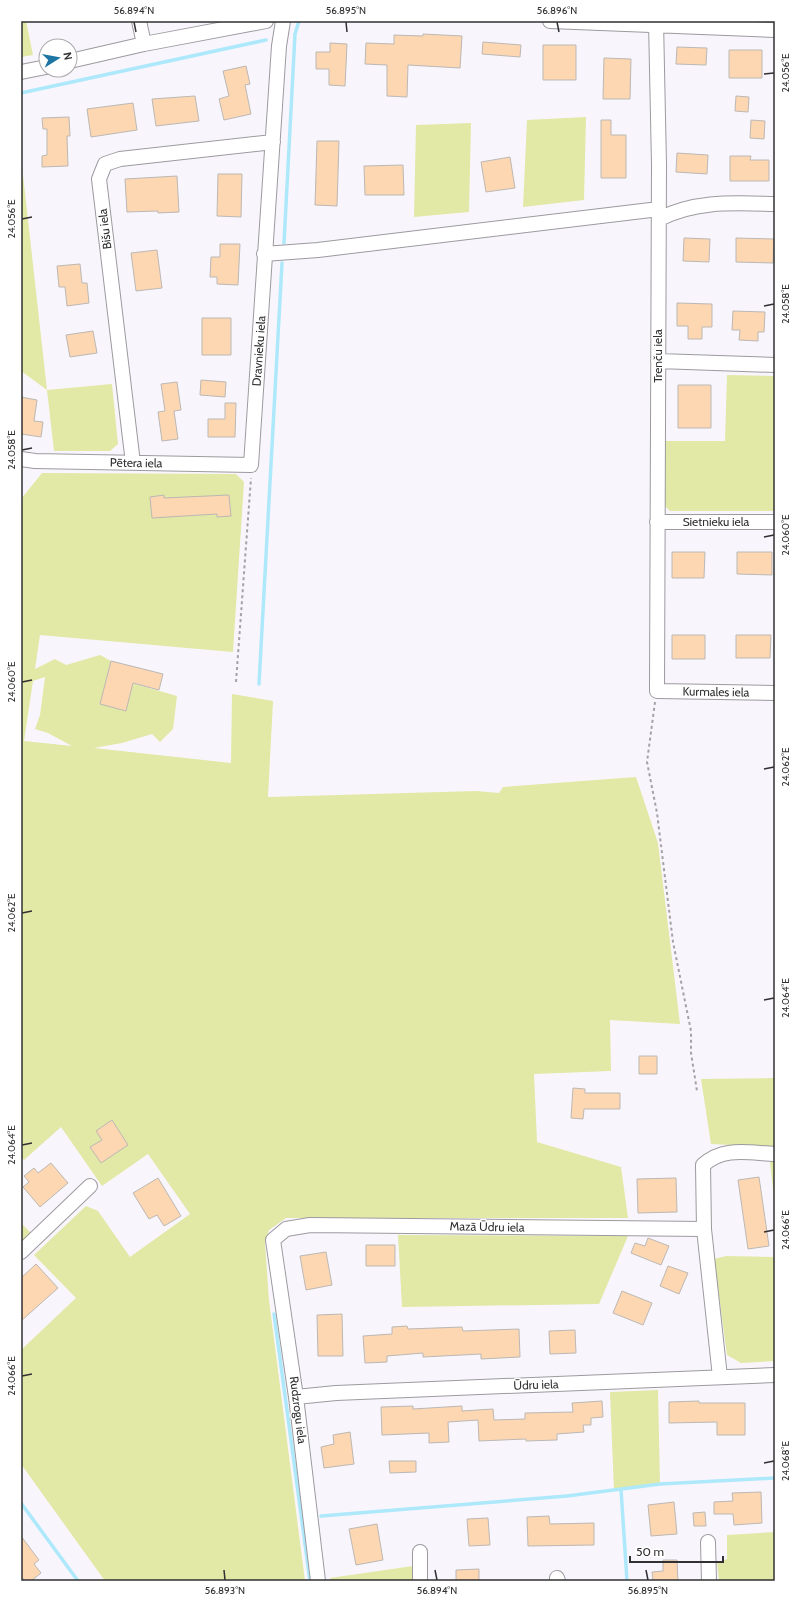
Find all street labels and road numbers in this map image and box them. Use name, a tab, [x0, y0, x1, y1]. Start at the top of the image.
street label: Bišu iela	[95, 208, 114, 250]
street label: Dravnieku iela	[249, 315, 268, 387]
street label: Trenču iela	[650, 329, 665, 383]
street label: Pētera iela	[110, 455, 163, 470]
street label: Sietnieku iela	[683, 514, 750, 529]
street label: Kurmales iela	[683, 683, 750, 700]
street label: Mazā Ūdru iela	[449, 1218, 525, 1235]
street label: Rudzrogu iela	[287, 1375, 310, 1445]
street label: Ūdru iela	[513, 1376, 559, 1393]

